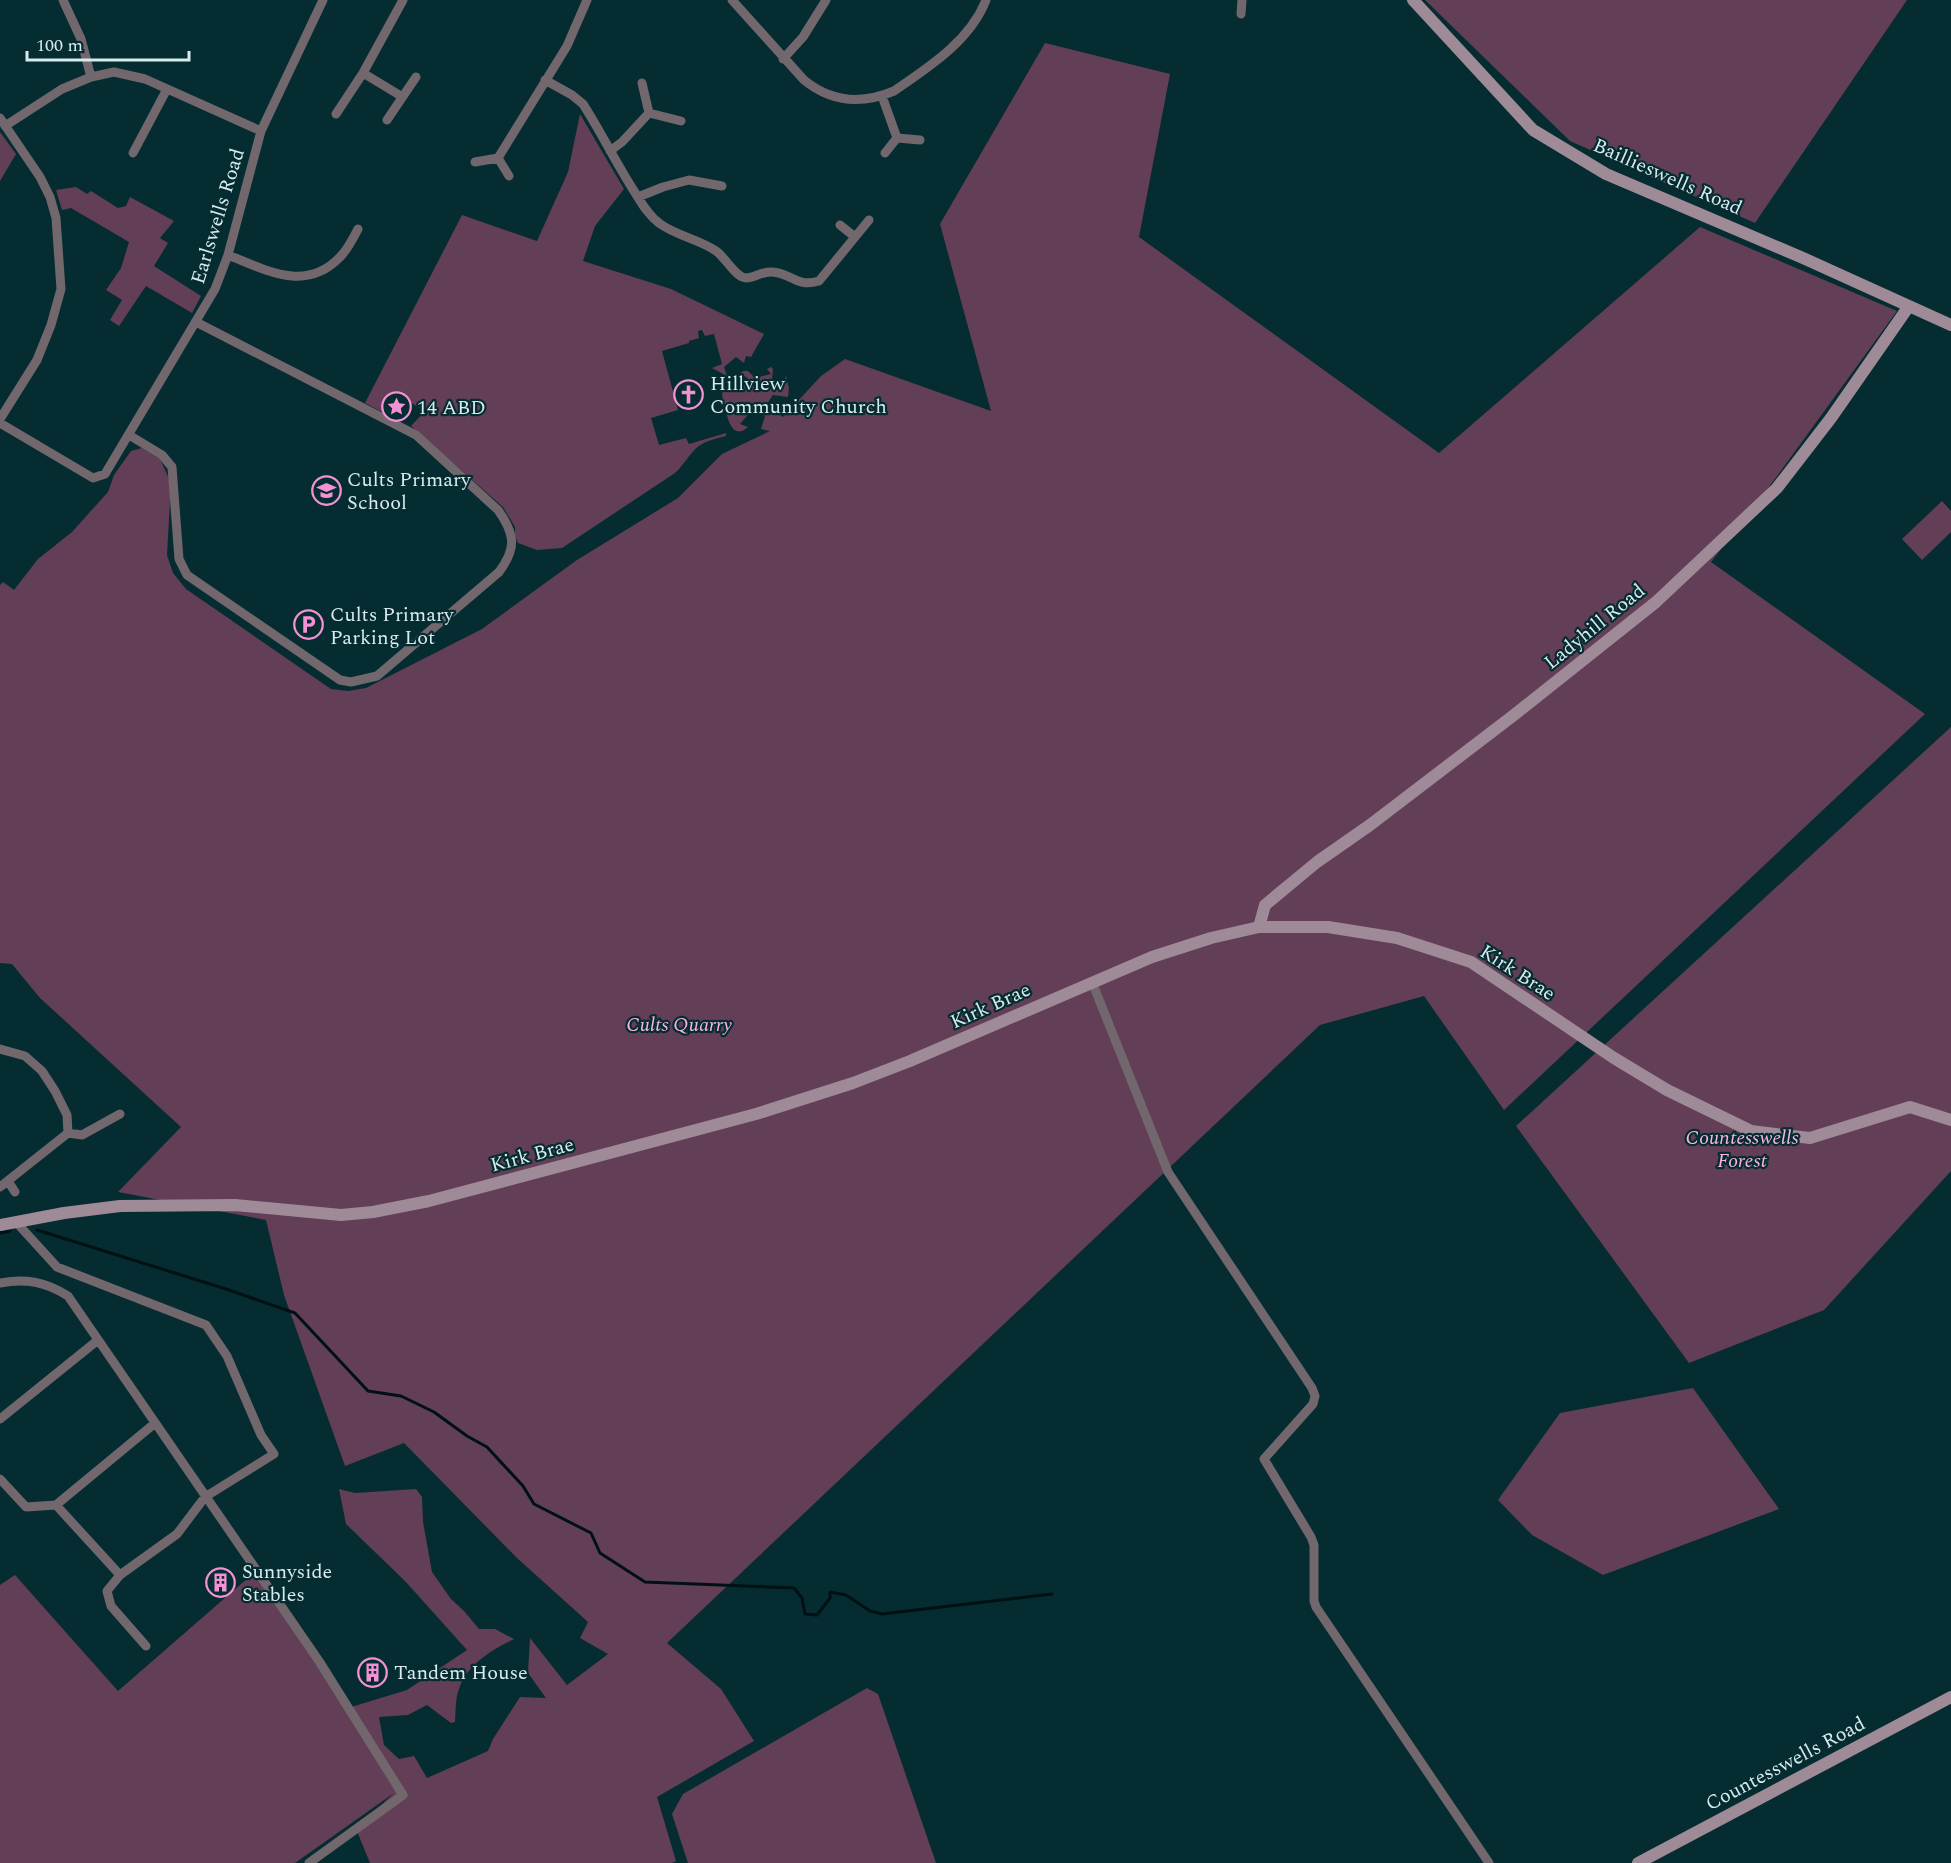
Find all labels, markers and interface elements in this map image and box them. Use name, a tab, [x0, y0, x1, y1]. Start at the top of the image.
scale bar	[27, 24, 189, 62]
text: 100 m	[36, 32, 83, 59]
street label: Baillieswells Road	[1588, 131, 1747, 223]
street label: Earlswells Road	[183, 145, 253, 288]
place label: Hillview Community Church	[710, 369, 887, 422]
church icon: Hillview Community Church	[673, 378, 705, 410]
place icon: 14 ABD	[380, 391, 412, 423]
place label: 14 ABD	[417, 393, 486, 423]
place label: Cults Primary School	[347, 465, 472, 518]
school or university icon: Cults Primary School	[310, 475, 342, 507]
street label: Ladyhill Road	[1537, 576, 1652, 677]
place label: Cults Primary Parking Lot	[330, 600, 455, 653]
parking icon: Cults Primary Parking Lot	[293, 609, 325, 641]
street label: Kirk Brae	[1474, 937, 1561, 1009]
street label: Kirk Brae	[945, 975, 1035, 1037]
park label: Cults Quarry	[626, 1010, 732, 1040]
park label: Countesswells Forest	[1686, 1123, 1798, 1176]
street label: Kirk Brae	[487, 1129, 577, 1180]
place label: Sunnyside Stables	[242, 1557, 332, 1610]
building icon: Sunnyside Stables	[205, 1567, 237, 1599]
building icon: Tandem House	[357, 1656, 389, 1688]
place label: Tandem House	[394, 1658, 528, 1688]
street label: Countesswells Road	[1700, 1709, 1871, 1819]

